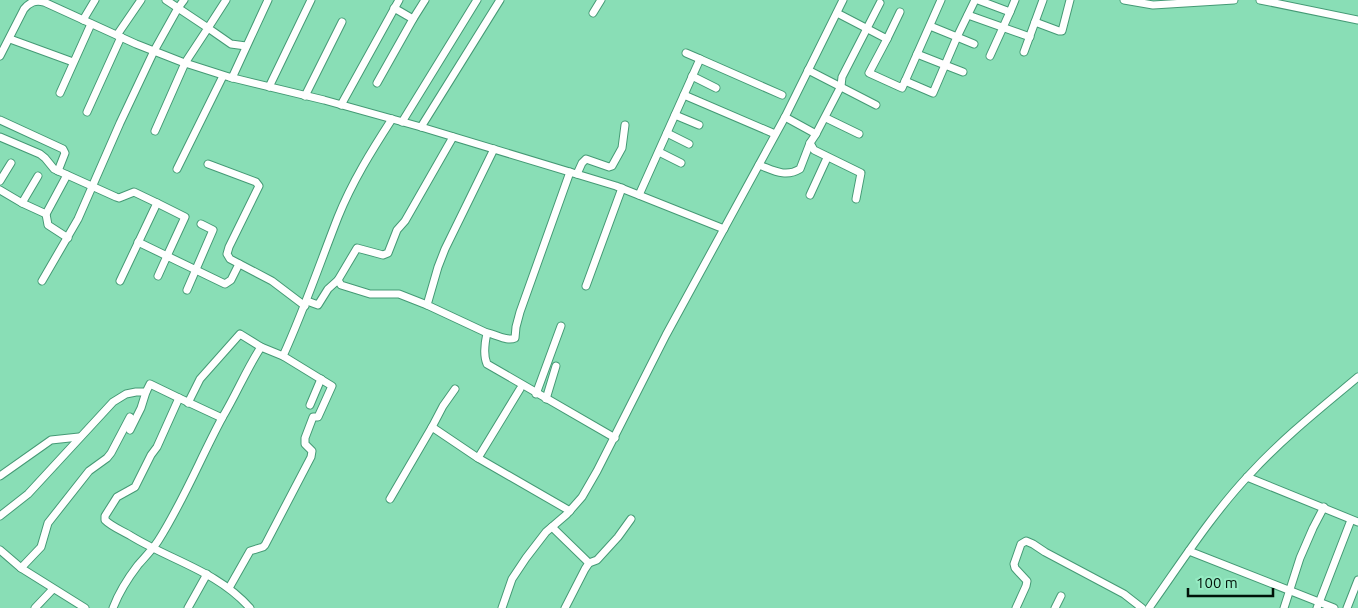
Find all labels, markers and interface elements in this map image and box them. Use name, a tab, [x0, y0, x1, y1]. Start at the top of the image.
scale bar	[1188, 566, 1273, 598]
text: 100 m	[1196, 574, 1238, 591]

